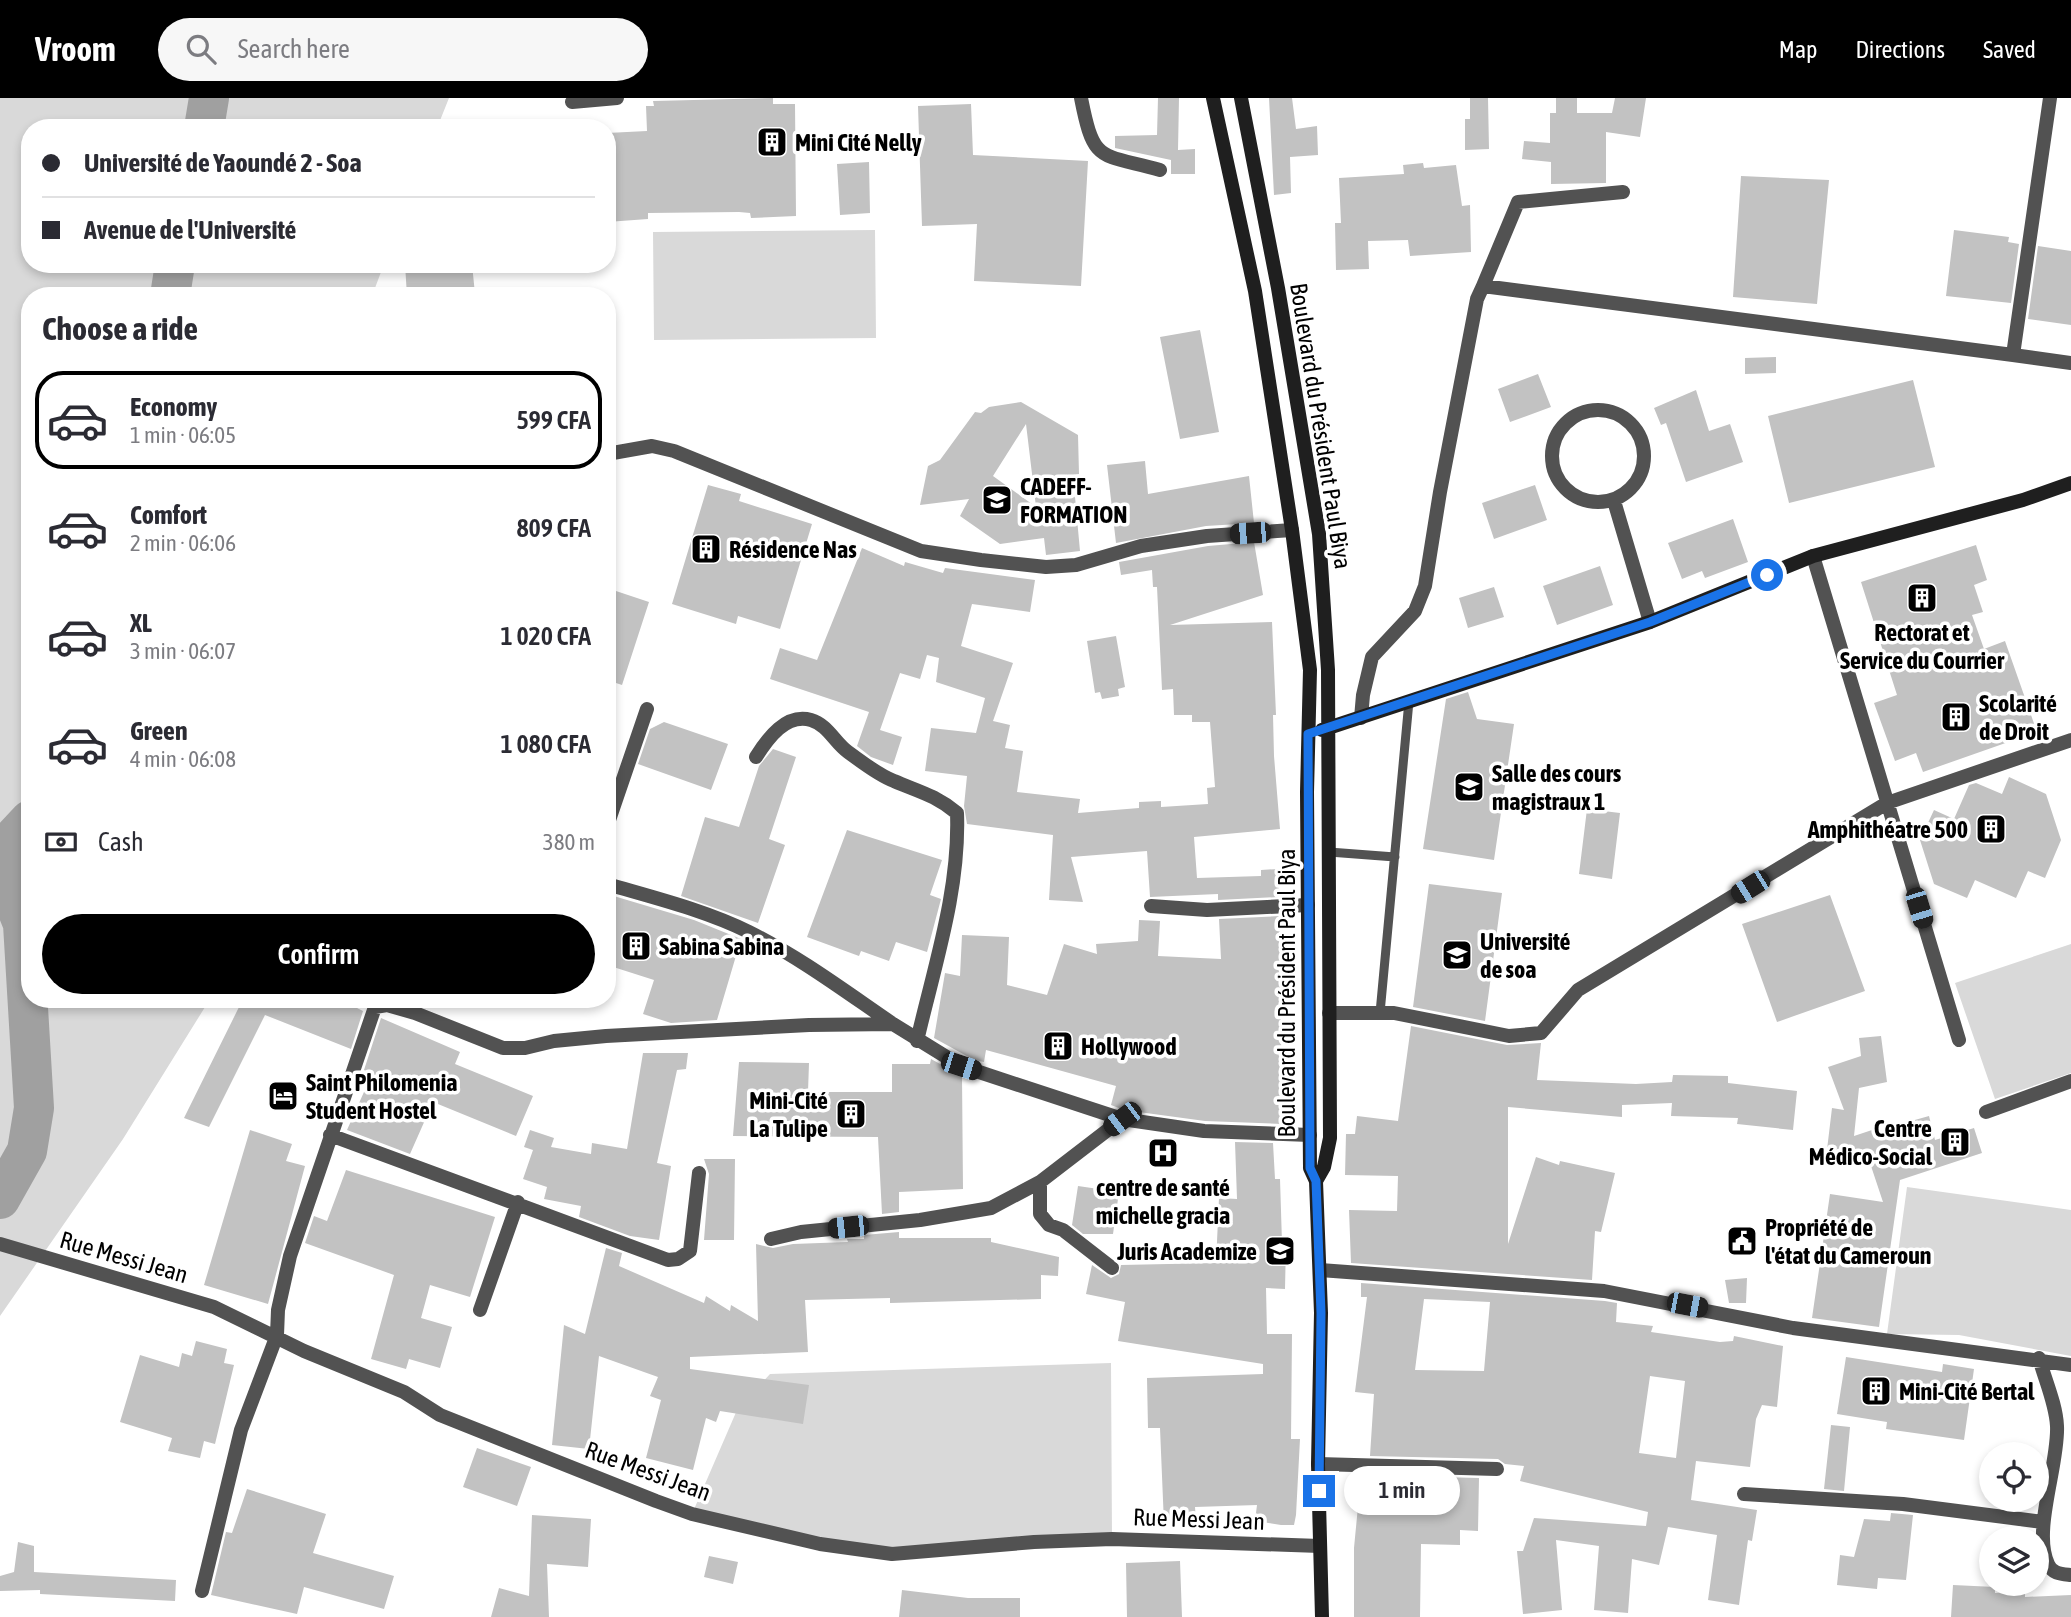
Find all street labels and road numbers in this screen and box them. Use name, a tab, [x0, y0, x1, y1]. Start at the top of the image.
street label: Boulevard du Président Paul Biya	[1285, 281, 1357, 571]
street label: Boulevard du Président Paul Biya	[1273, 848, 1300, 1138]
street label: Rue Messi Jean	[57, 1226, 191, 1288]
street label: Rue Messi Jean	[581, 1436, 715, 1506]
street label: Rue Messi Jean	[1133, 1503, 1265, 1535]

